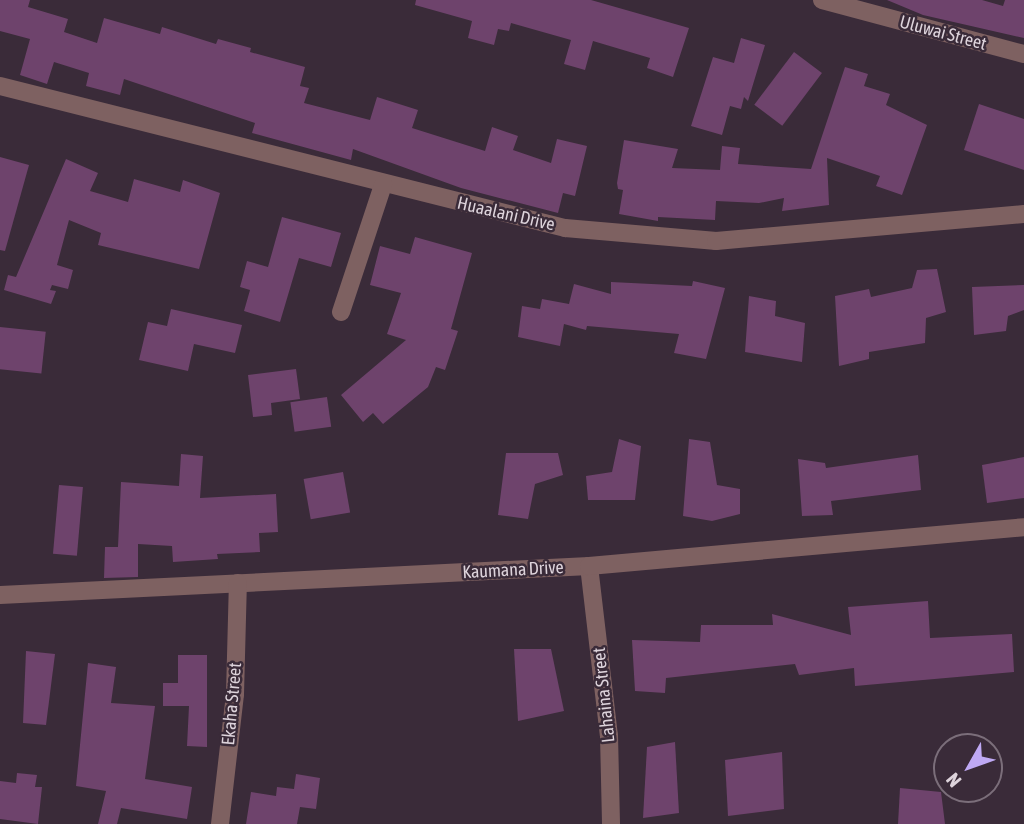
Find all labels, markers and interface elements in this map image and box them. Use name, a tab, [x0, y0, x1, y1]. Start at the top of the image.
street label: Uluwai Street	[897, 11, 989, 55]
street label: Huaalani Drive	[455, 192, 557, 236]
street label: Kaumana Drive	[462, 557, 564, 583]
street label: Lahaina Street	[588, 646, 620, 744]
street label: Ekaha Street	[218, 662, 246, 746]
north arrow	[933, 733, 1003, 803]
text: N	[941, 769, 965, 792]

